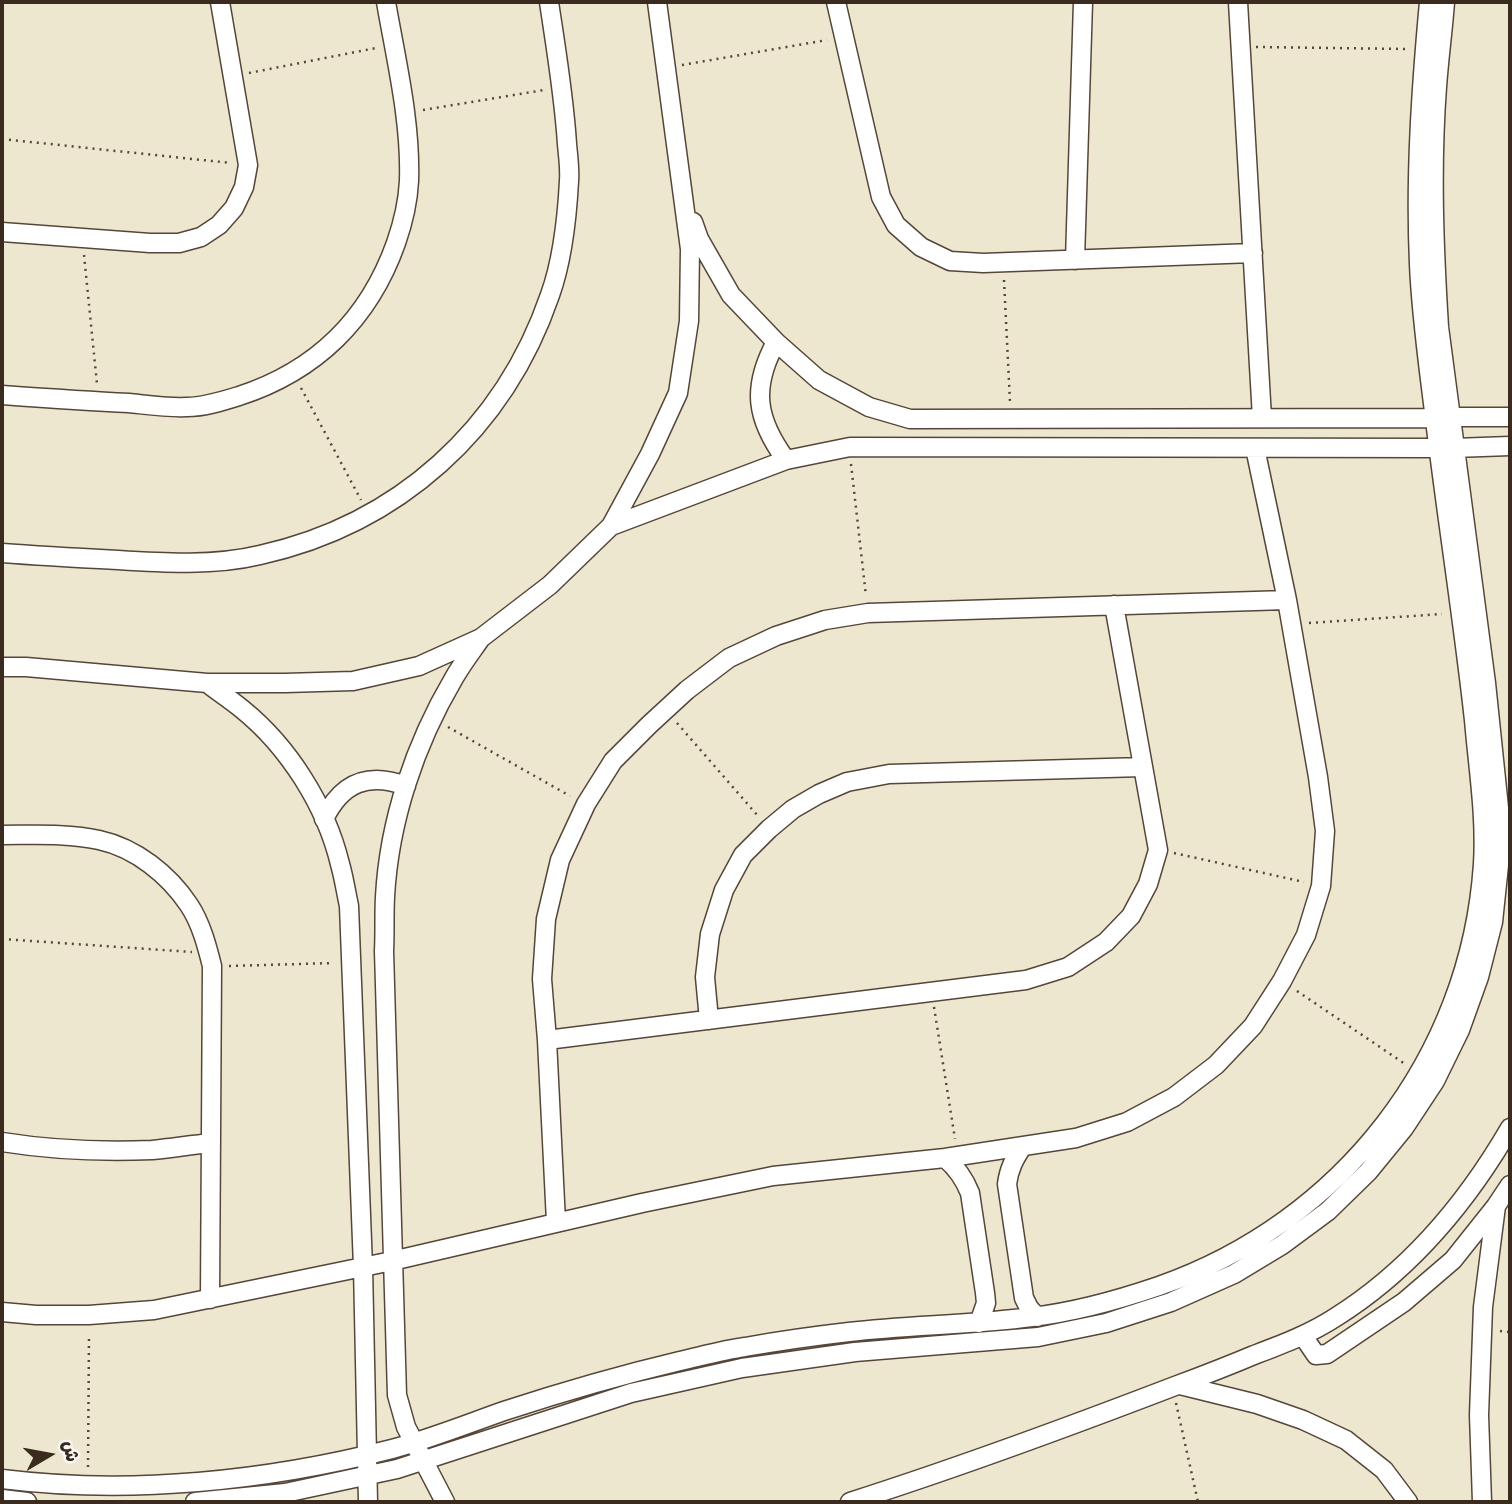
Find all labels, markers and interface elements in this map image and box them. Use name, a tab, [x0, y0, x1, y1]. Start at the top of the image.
north arrow	[14, 1420, 84, 1490]
text: ش	[55, 1439, 85, 1464]

